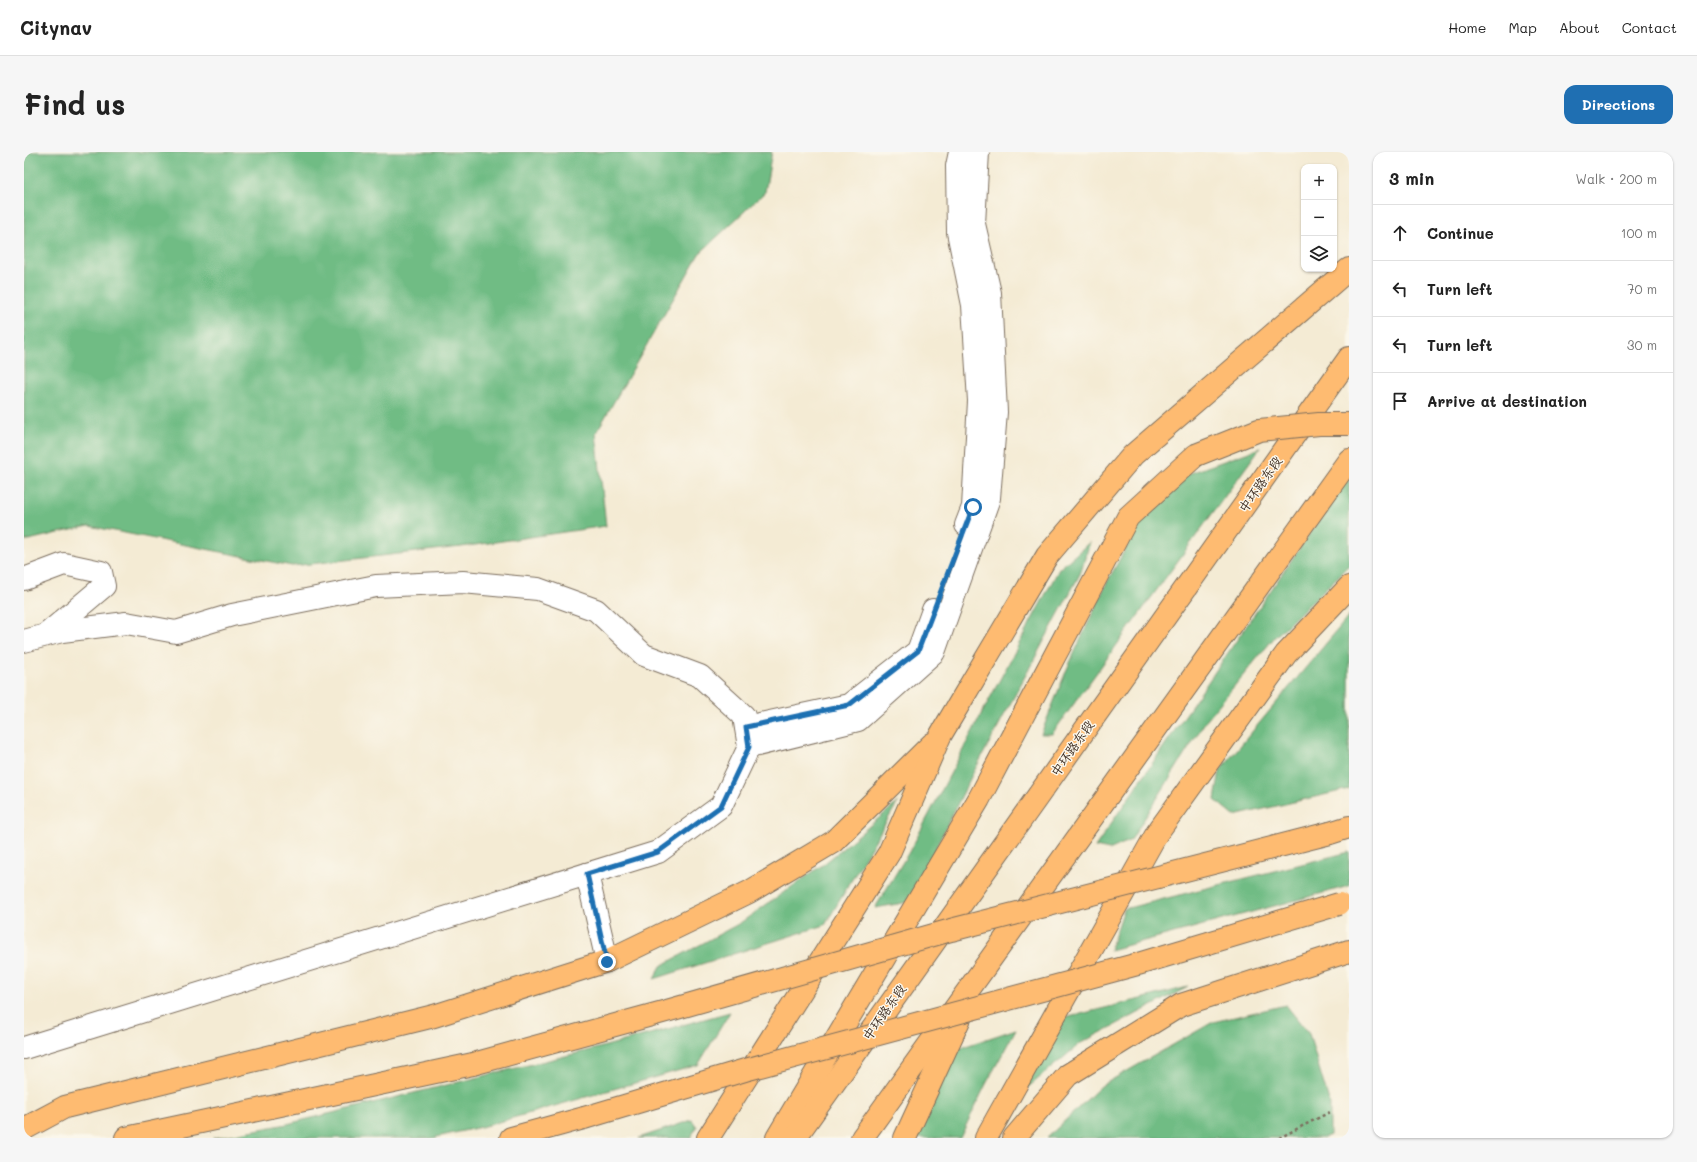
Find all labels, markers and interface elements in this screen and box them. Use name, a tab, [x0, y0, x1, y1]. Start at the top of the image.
text: Citynav	[20, 15, 92, 40]
text: Home	[1448, 18, 1486, 37]
text: Map	[1508, 18, 1537, 37]
text: About	[1559, 18, 1600, 37]
text: Contact	[1622, 18, 1677, 37]
button: Directions	[1564, 85, 1673, 124]
text: Find us	[24, 86, 125, 122]
map controls	[1301, 164, 1337, 272]
button: +	[1301, 164, 1337, 200]
text: 3 min	[1389, 167, 1434, 189]
text: Walk · 200 m	[1576, 170, 1657, 187]
button: −	[1301, 200, 1337, 236]
icon: ahead	[1389, 222, 1411, 244]
text: Continue	[1427, 223, 1494, 243]
text: 100 m	[1621, 224, 1657, 241]
button: layers	[1301, 236, 1337, 272]
icon: left	[1389, 278, 1411, 300]
text: Turn left	[1427, 279, 1492, 299]
text: 70 m	[1627, 280, 1657, 297]
icon: left	[1389, 334, 1411, 356]
text: Turn left	[1427, 335, 1492, 355]
text: 30 m	[1627, 336, 1657, 353]
icon: arrive	[1389, 390, 1411, 412]
text: Arrive at destination	[1427, 391, 1587, 411]
street label: 中环路东段	[1234, 452, 1285, 515]
route start	[964, 498, 982, 516]
street label: 中环路东段	[1046, 716, 1097, 779]
route end	[598, 953, 616, 971]
street label: 中环路东段	[858, 980, 909, 1043]

